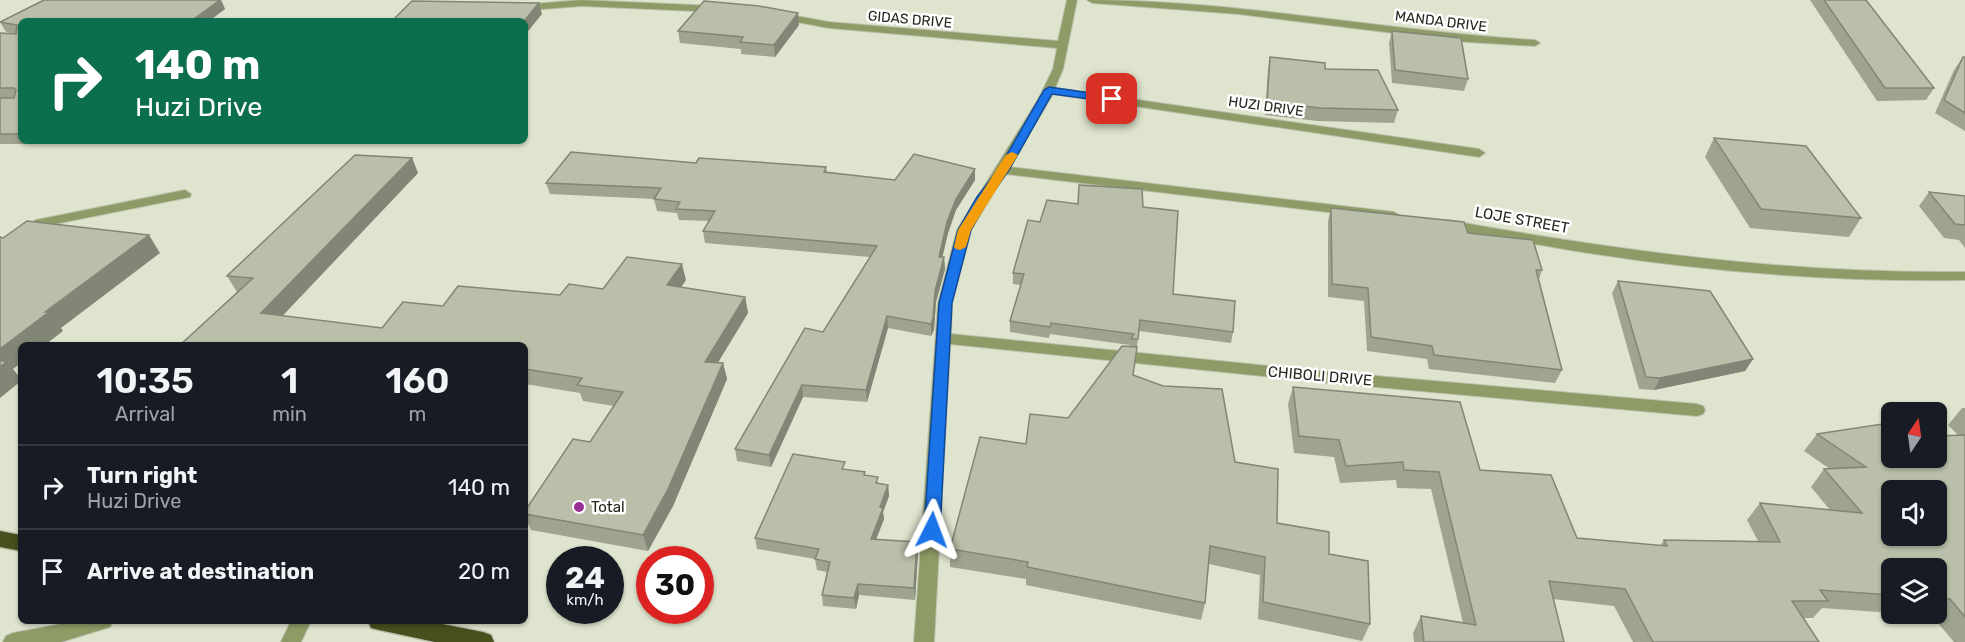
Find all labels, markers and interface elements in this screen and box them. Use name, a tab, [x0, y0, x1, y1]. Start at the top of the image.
street label: GIDAS DRIVE	[867, 7, 953, 32]
street label: MANDA DRIVE	[1394, 7, 1488, 36]
text: 140 m	[135, 40, 261, 90]
icon: right	[36, 42, 114, 120]
pin	[1086, 73, 1137, 124]
icon: arrive	[1095, 82, 1128, 115]
text: Huzi Drive	[135, 91, 262, 123]
street label: HUZI DRIVE	[1227, 93, 1305, 120]
street label: LOJE STREET	[1474, 203, 1571, 237]
text: 10:35	[96, 359, 194, 402]
text: 1	[281, 359, 298, 402]
text: 160	[385, 359, 450, 402]
street label: CHIBOLI DRIVE	[1267, 362, 1373, 390]
text: Arrival	[115, 402, 175, 426]
text: min	[272, 402, 307, 426]
text: m	[409, 402, 426, 426]
north arrow	[1881, 402, 1947, 468]
map controls	[1881, 402, 1947, 624]
text: Turn right	[87, 462, 197, 489]
icon: right	[36, 471, 69, 504]
text: 140 m	[448, 474, 510, 501]
button: sound	[1881, 480, 1947, 546]
text: Huzi Drive	[87, 489, 181, 513]
place label: Total	[591, 498, 625, 516]
position arrow	[900, 498, 964, 562]
marker: Total	[572, 500, 586, 514]
speed limit sign: 30	[636, 546, 714, 624]
icon: arrive	[36, 555, 69, 588]
text: Arrive at destination	[87, 558, 314, 585]
text: 20 m	[458, 558, 510, 585]
button: layers	[1881, 558, 1947, 624]
text: 24	[565, 560, 605, 596]
text: km/h	[566, 591, 604, 609]

